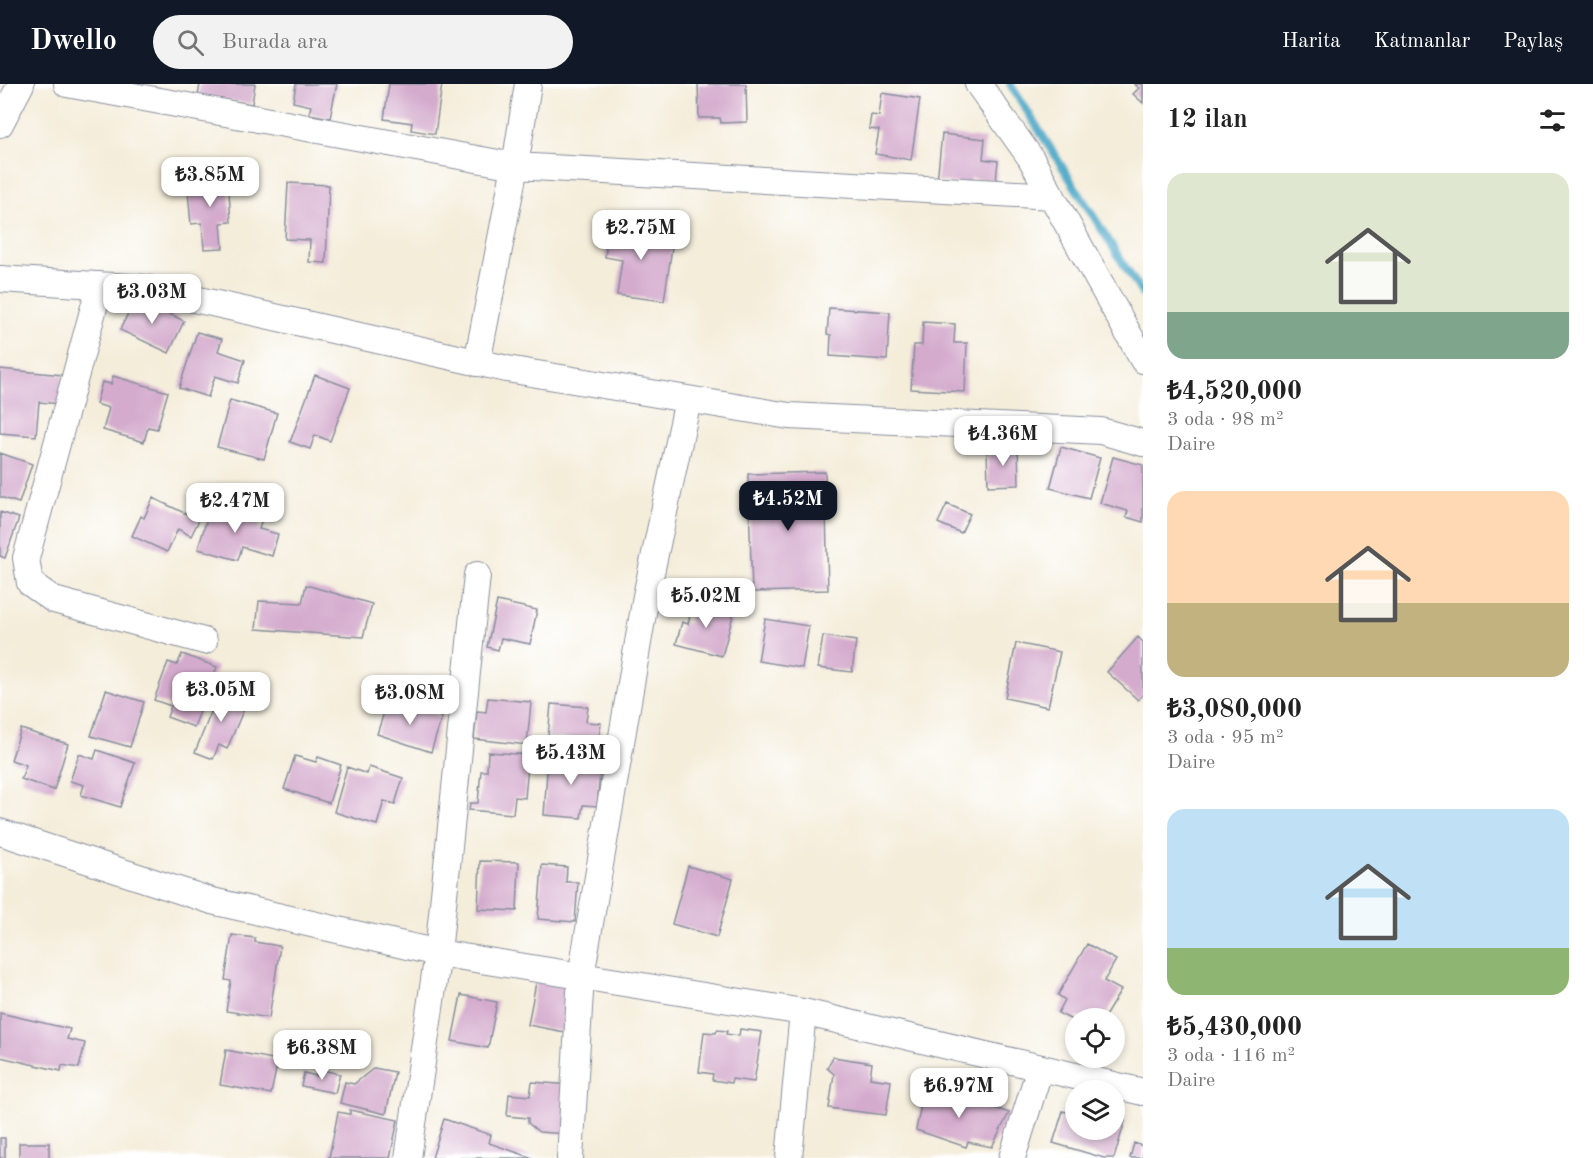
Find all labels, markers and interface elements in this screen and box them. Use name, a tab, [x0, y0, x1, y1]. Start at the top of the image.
search box	[153, 15, 573, 69]
icon: search	[174, 26, 207, 59]
text: Dwello	[30, 28, 117, 56]
text: Burada ara	[222, 31, 328, 53]
text: Harita	[1282, 31, 1341, 52]
text: Katmanlar	[1374, 31, 1470, 52]
text: Paylaş	[1503, 31, 1563, 52]
icon: filters	[1536, 104, 1569, 137]
text: 12 ilan	[1167, 107, 1248, 133]
pin: ₺3.85M	[161, 157, 259, 208]
text: ₺3.85M	[175, 166, 245, 186]
pin: ₺2.75M	[592, 210, 690, 261]
icon: home	[1314, 212, 1422, 320]
text: ₺2.75M	[606, 219, 676, 239]
pin: ₺3.03M	[103, 274, 201, 325]
text: ₺3.03M	[117, 283, 187, 303]
text: ₺4,520,000	[1167, 379, 1302, 405]
text: 3 oda · 98 m²	[1167, 410, 1284, 430]
pin: ₺4.36M	[954, 416, 1052, 467]
text: ₺4.36M	[968, 425, 1038, 445]
text: Daire	[1167, 435, 1215, 455]
pin: ₺4.52M	[739, 481, 837, 532]
pin: ₺2.47M	[186, 483, 284, 534]
text: ₺4.52M	[753, 490, 823, 510]
text: ₺2.47M	[200, 492, 270, 512]
icon: home	[1314, 530, 1422, 638]
pin: ₺5.02M	[657, 578, 755, 629]
text: ₺5.02M	[671, 587, 741, 607]
pin: ₺3.05M	[172, 672, 270, 723]
pin: ₺3.08M	[361, 675, 459, 726]
text: ₺3.05M	[186, 681, 256, 701]
text: ₺3.08M	[375, 684, 445, 704]
text: ₺3,080,000	[1167, 697, 1302, 723]
text: 3 oda · 95 m²	[1167, 728, 1284, 748]
pin: ₺5.43M	[522, 735, 620, 786]
text: ₺5.43M	[536, 744, 606, 764]
text: Daire	[1167, 753, 1215, 773]
icon: home	[1314, 848, 1422, 956]
map controls	[1065, 1008, 1125, 1140]
button: locate	[1065, 1008, 1125, 1068]
text: ₺5,430,000	[1167, 1015, 1302, 1041]
pin: ₺6.38M	[273, 1030, 371, 1081]
text: ₺6.38M	[287, 1039, 357, 1059]
text: 3 oda · 116 m²	[1167, 1046, 1295, 1066]
pin: ₺6.97M	[910, 1068, 1008, 1119]
text: Daire	[1167, 1071, 1215, 1091]
text: ₺6.97M	[924, 1077, 994, 1097]
button: layers	[1065, 1080, 1125, 1140]

